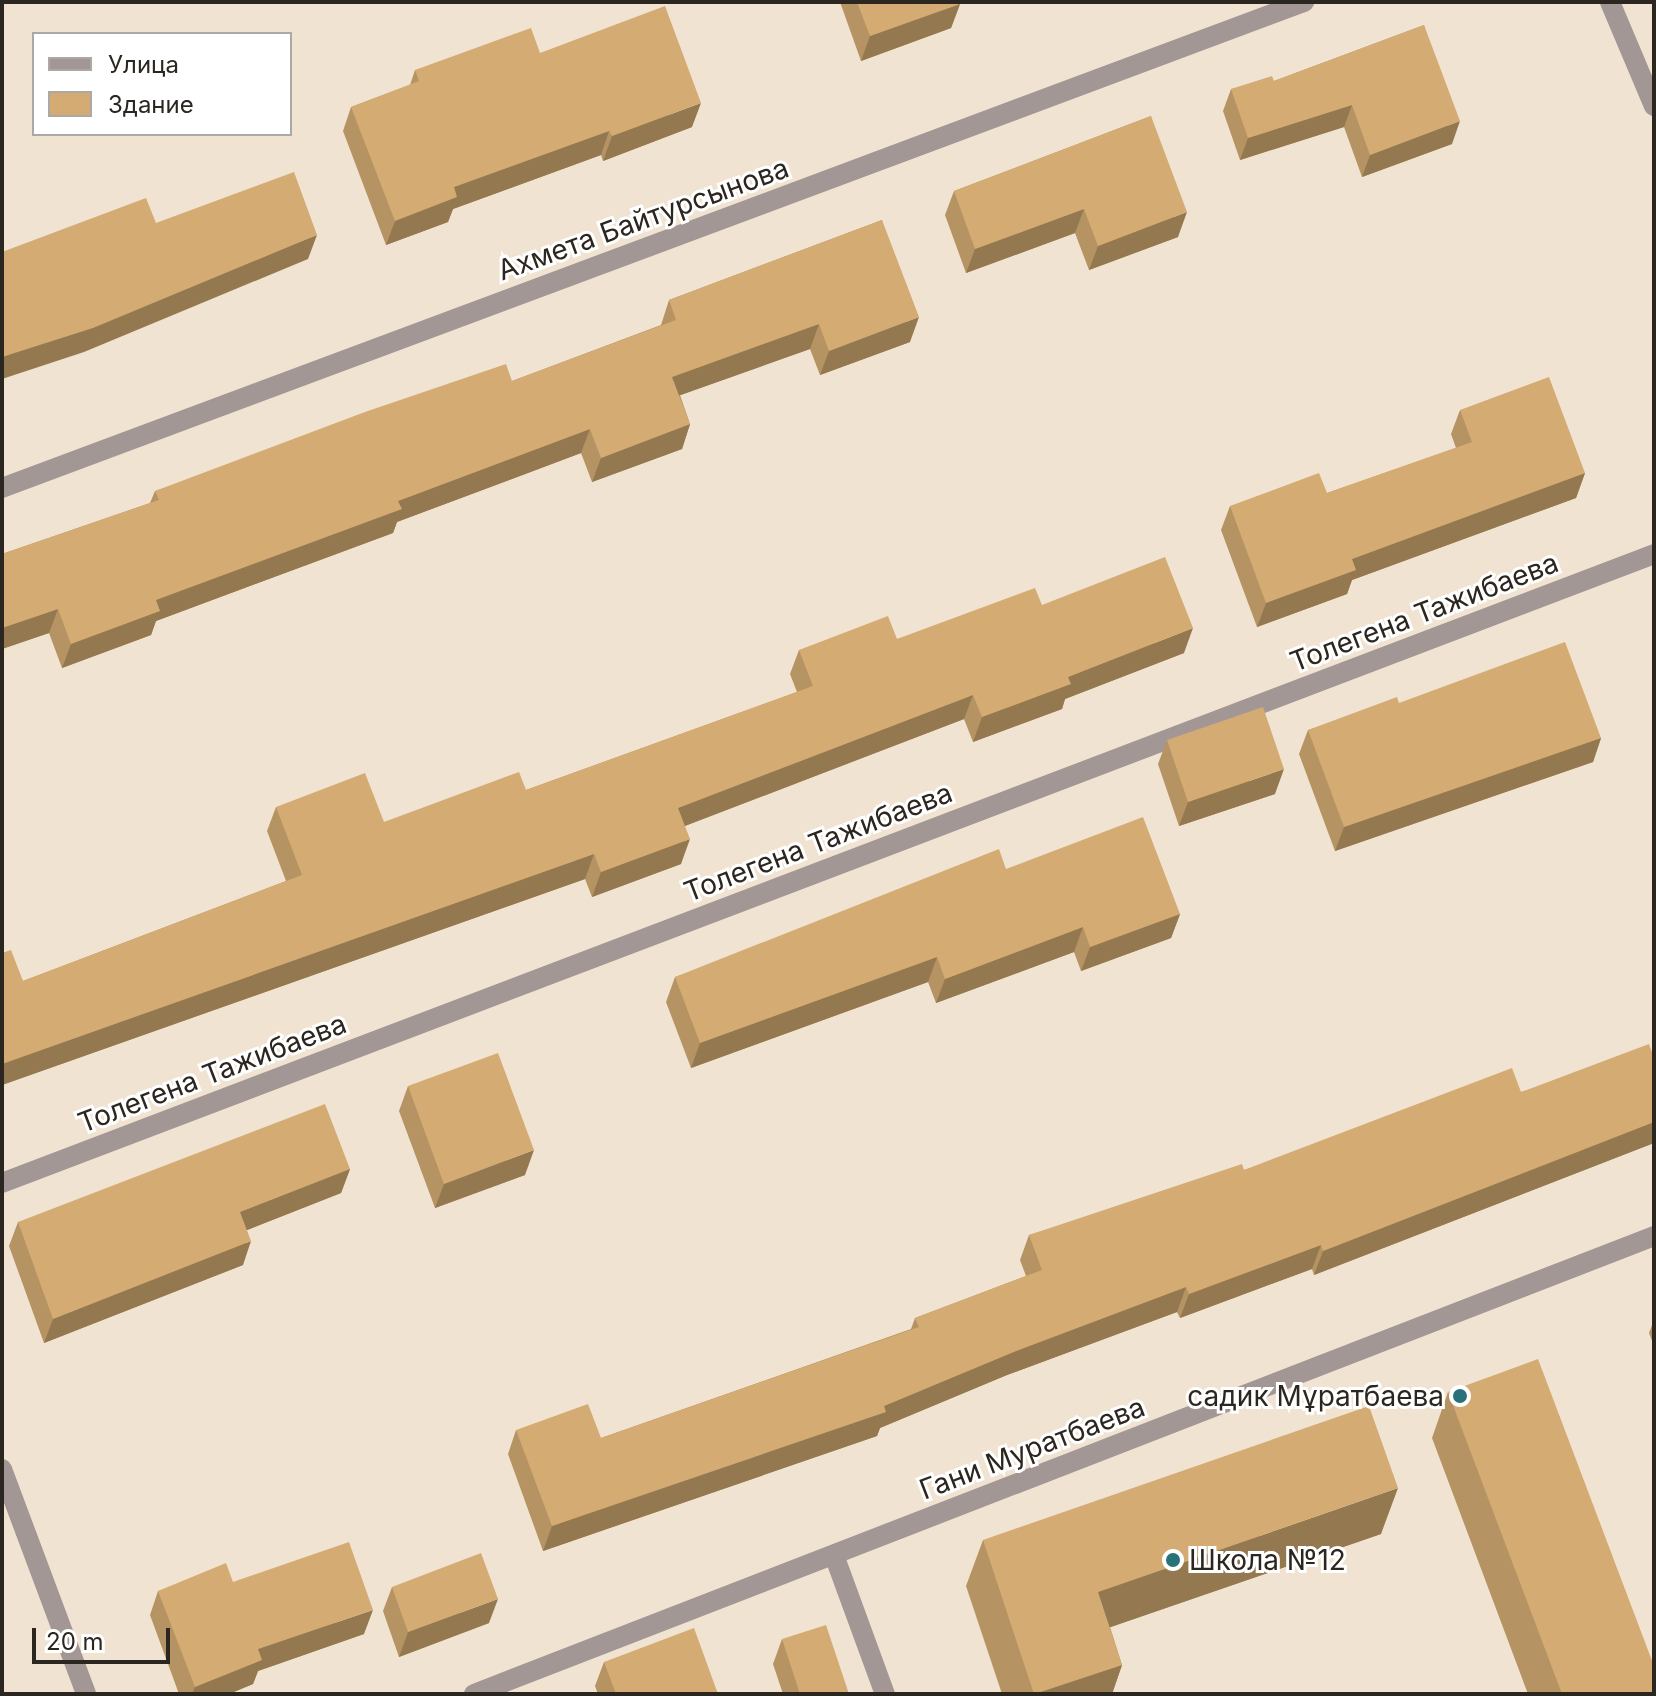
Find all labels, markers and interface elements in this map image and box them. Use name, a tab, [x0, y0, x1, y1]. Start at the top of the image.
legend	[32, 32, 292, 136]
text: Улица	[108, 50, 179, 79]
text: Здание	[108, 90, 194, 119]
street label: Ахмета Байтурсынова	[493, 151, 793, 287]
street label: Толегена Тажибаева	[1285, 545, 1563, 679]
street label: Толегена Тажибаева	[679, 775, 957, 909]
street label: Толегена Тажибаева	[73, 1006, 351, 1140]
place label: садик Мұратбаева	[1187, 1379, 1444, 1413]
marker: садик Мұратбаева	[1451, 1387, 1469, 1405]
street label: Гани Муратбаева	[915, 1390, 1149, 1506]
place label: Школа №12	[1189, 1543, 1346, 1577]
marker: Школа №12	[1164, 1551, 1182, 1569]
scale bar	[36, 1612, 174, 1662]
text: 20 m	[46, 1627, 104, 1656]

